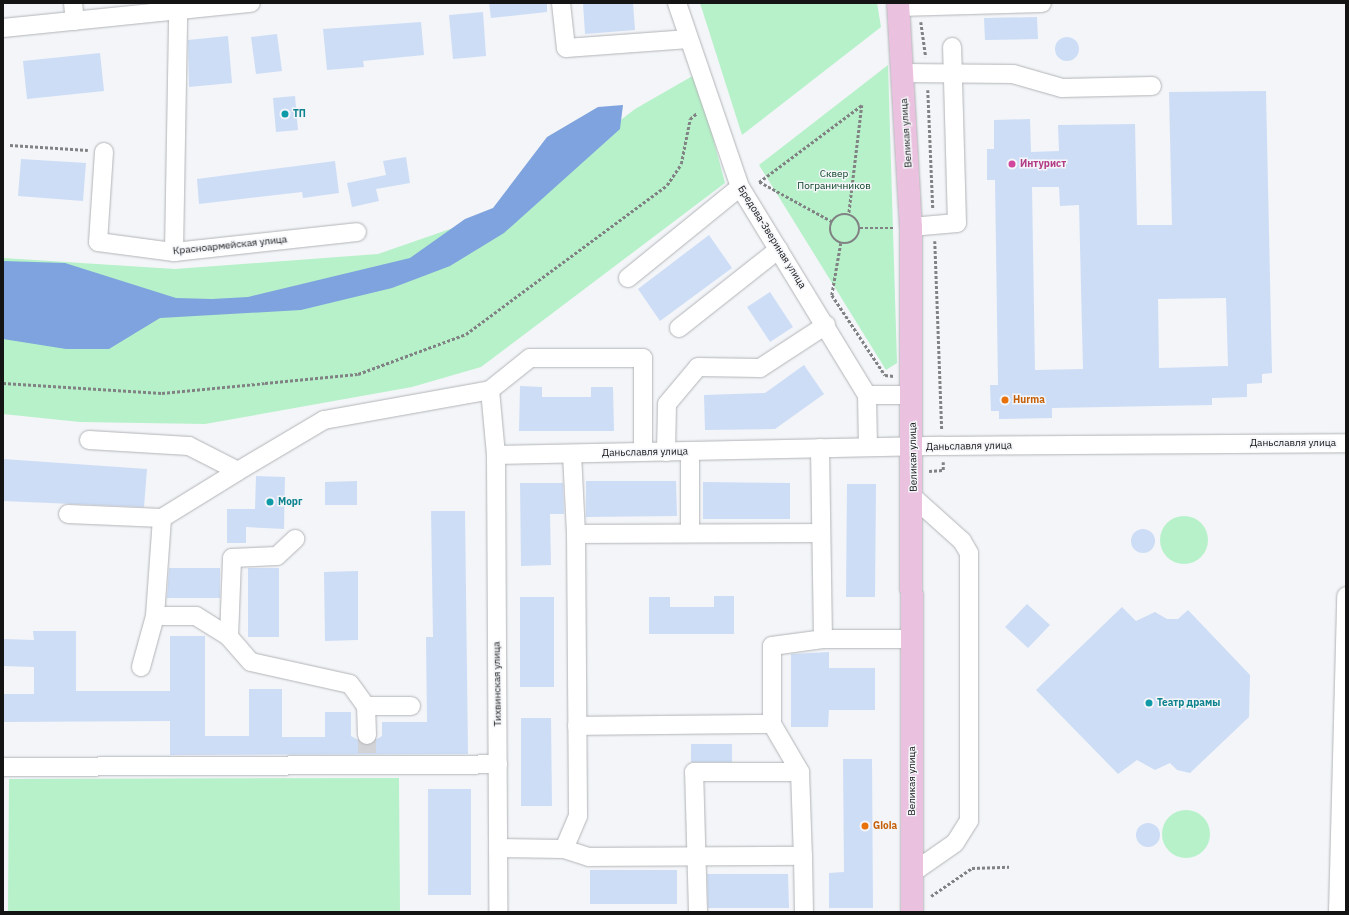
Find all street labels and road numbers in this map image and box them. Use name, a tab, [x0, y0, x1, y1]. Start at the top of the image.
street label: Великая улица	[898, 98, 914, 168]
street label: Бредова-Звериная улица	[735, 183, 809, 291]
street label: Красноармейская улица	[172, 233, 288, 257]
street label: Великая улица	[906, 422, 920, 492]
street label: Даньславля улица	[1250, 437, 1336, 449]
street label: Даньславля улица	[926, 439, 1012, 453]
street label: Даньславля улица	[602, 445, 688, 459]
street label: Тихвинская улица	[490, 642, 504, 726]
street label: Великая улица	[906, 746, 918, 816]

